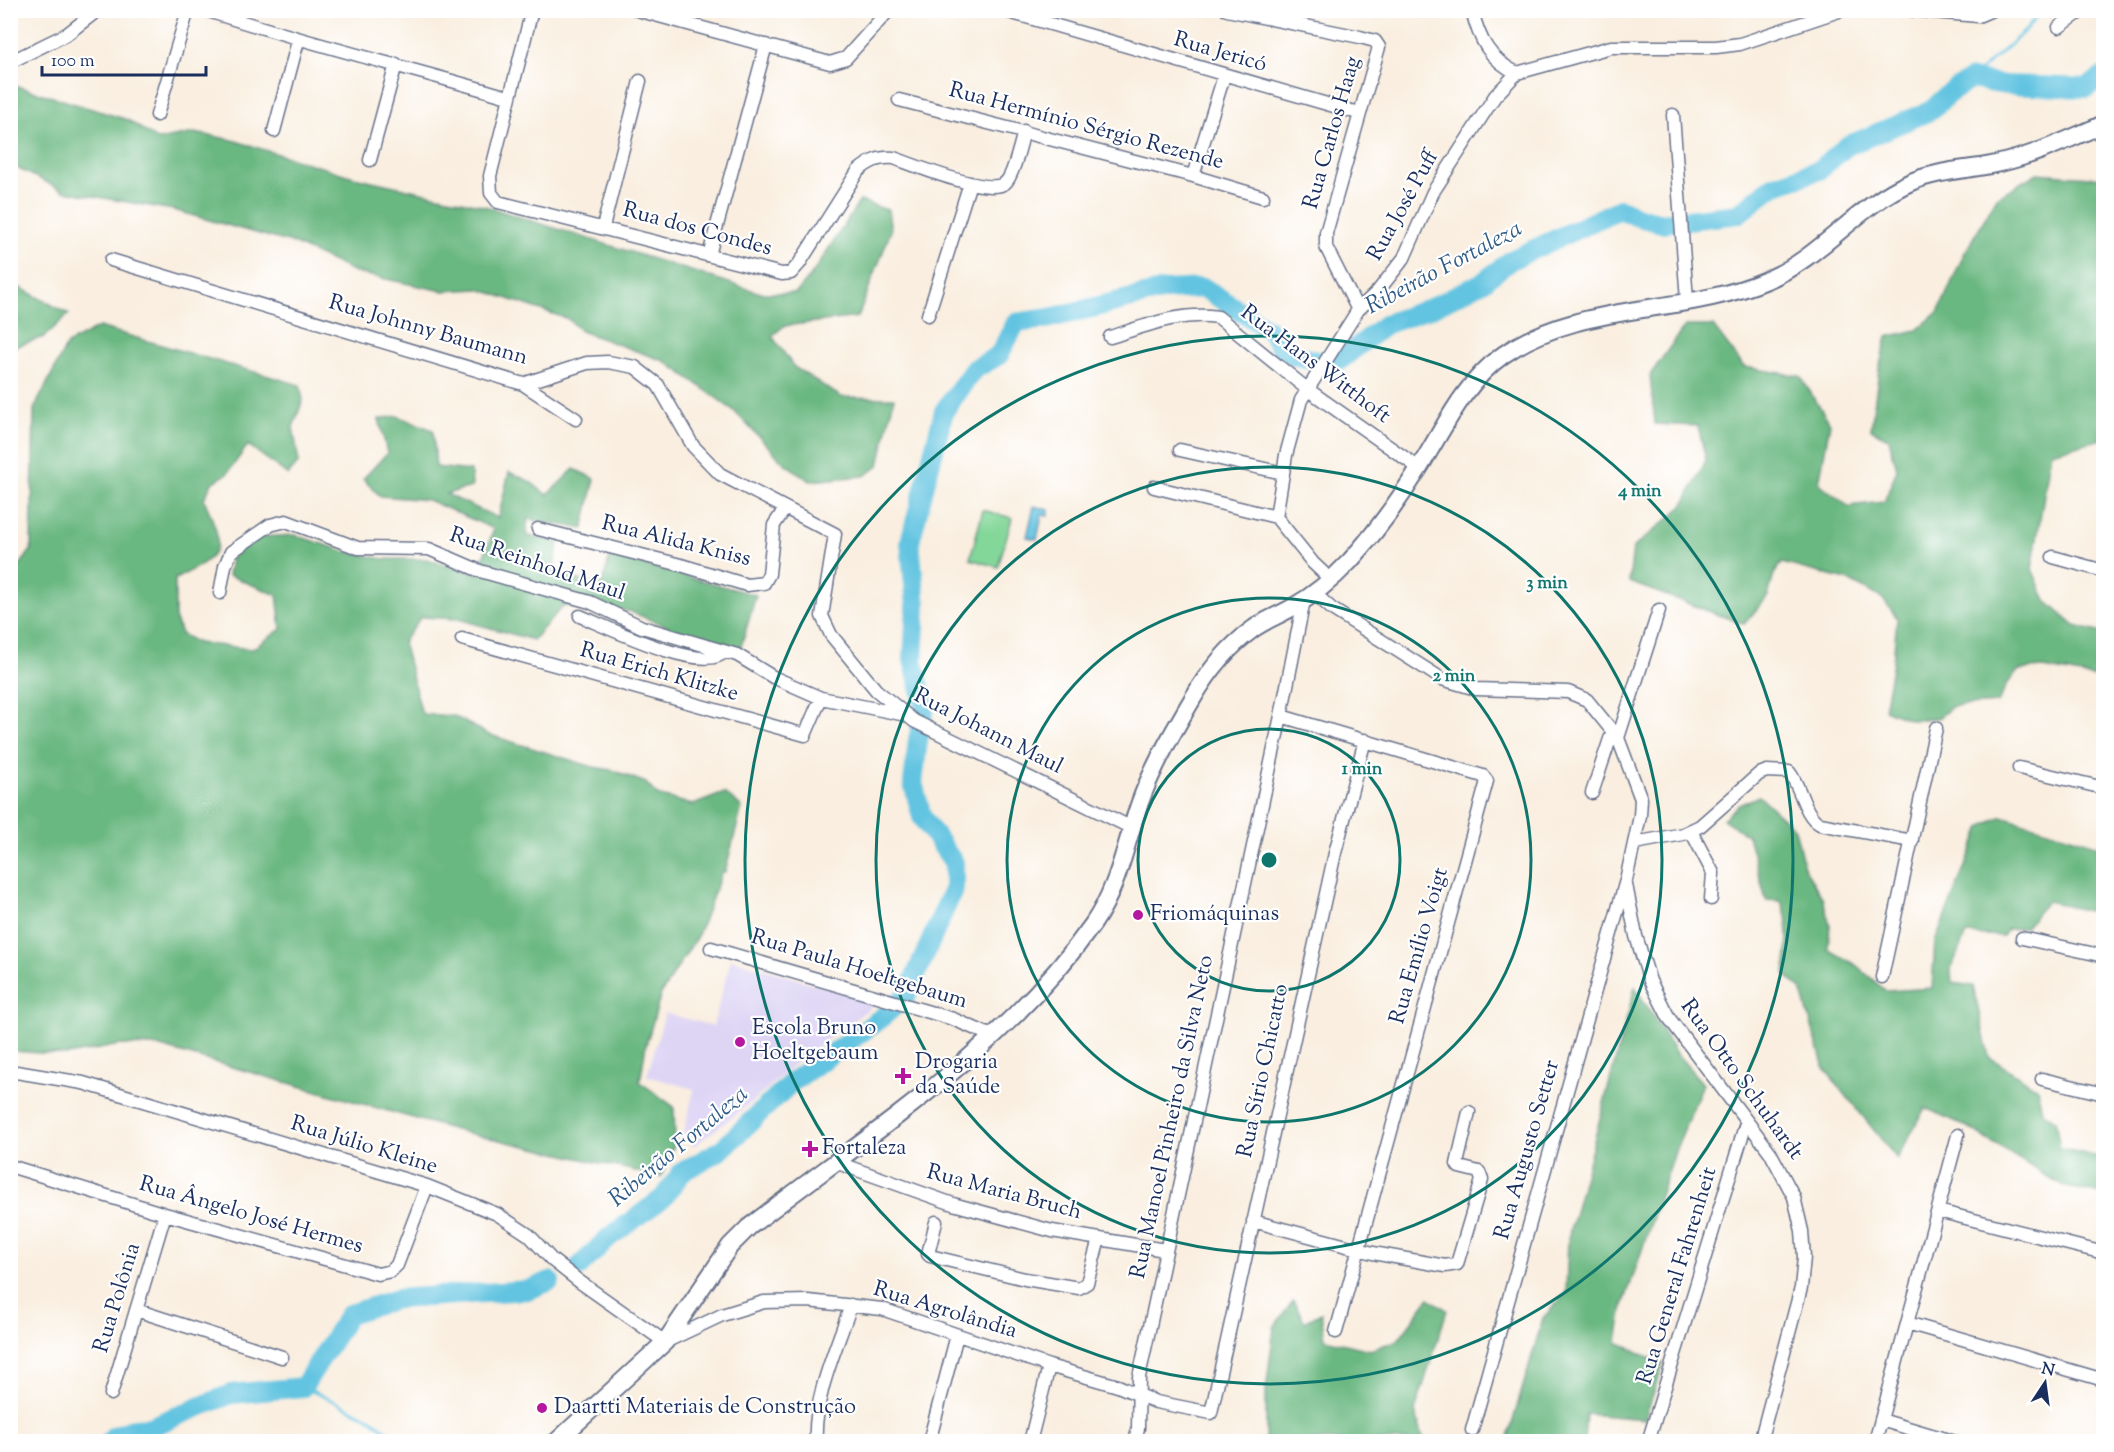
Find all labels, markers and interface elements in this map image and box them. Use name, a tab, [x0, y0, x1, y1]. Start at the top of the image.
street label: Rua Jericó	[1170, 24, 1270, 82]
scale bar	[42, 39, 206, 77]
text: 100 m	[51, 49, 95, 75]
street label: Rua Carlos Haag	[1296, 53, 1370, 213]
street label: Rua Hermínio Sérgio Rezende	[945, 75, 1227, 179]
street label: Rua José Puff	[1360, 143, 1449, 267]
street label: Rua dos Condes	[619, 195, 775, 265]
water label: Ribeirão Fortaleza	[1360, 212, 1528, 324]
street label: Rua Johnny Baumann	[325, 287, 531, 375]
street label: Rua Hans Witthoft	[1233, 298, 1397, 432]
text: 4 min	[1617, 479, 1662, 505]
street label: Rua Alida Kniss	[598, 508, 754, 576]
street label: Rua Reinhold Maul	[445, 520, 629, 610]
text: 3 min	[1526, 571, 1568, 597]
street label: Rua Erich Klitzke	[576, 635, 742, 711]
text: 2 min	[1433, 664, 1476, 690]
street label: Rua Johann Maul	[908, 681, 1068, 783]
text: 1 min	[1342, 757, 1383, 783]
centre of rings	[1259, 850, 1279, 870]
street label: Rua Emílio Voigt	[1382, 864, 1458, 1028]
place label: Friomáquinas	[1150, 899, 1279, 931]
marker: Friomáquinas	[1131, 908, 1145, 922]
street label: Rua Paula Hoeltgebaum	[747, 922, 971, 1018]
street label: Rua Manoel Pinheiro da Silva Neto	[1123, 952, 1223, 1282]
street label: Rua Sírio Chicatto	[1230, 981, 1298, 1161]
street label: Rua Otto Schuhardt	[1672, 993, 1811, 1168]
place label: Escola Bruno Hoeltgebaum	[752, 1013, 878, 1070]
marker: Escola Bruno Hoeltgebaum	[733, 1035, 747, 1049]
place label: Drogaria da Saúde	[915, 1047, 1000, 1104]
street label: Rua Augusto Setter	[1487, 1056, 1569, 1244]
marker: Drogaria da Saúde	[896, 1069, 910, 1083]
water label: Ribeirão Fortaleza	[602, 1078, 756, 1216]
street label: Rua Júlio Kleine	[287, 1108, 441, 1184]
place label: Fortaleza	[822, 1133, 906, 1165]
marker: Fortaleza	[803, 1142, 817, 1156]
street label: Rua Maria Bruch	[923, 1157, 1085, 1229]
street label: Rua General Fahrenheit	[1630, 1163, 1726, 1389]
street label: Rua Ângelo José Hermes	[135, 1169, 367, 1263]
street label: Rua Polônia	[86, 1239, 150, 1357]
street label: Rua Agrolândia	[869, 1274, 1021, 1348]
north arrow	[2015, 1353, 2075, 1413]
text: N	[2039, 1358, 2057, 1384]
place label: Daartti Materiais de Construção	[554, 1392, 856, 1424]
marker: Daartti Materiais de Construção	[535, 1401, 549, 1415]

